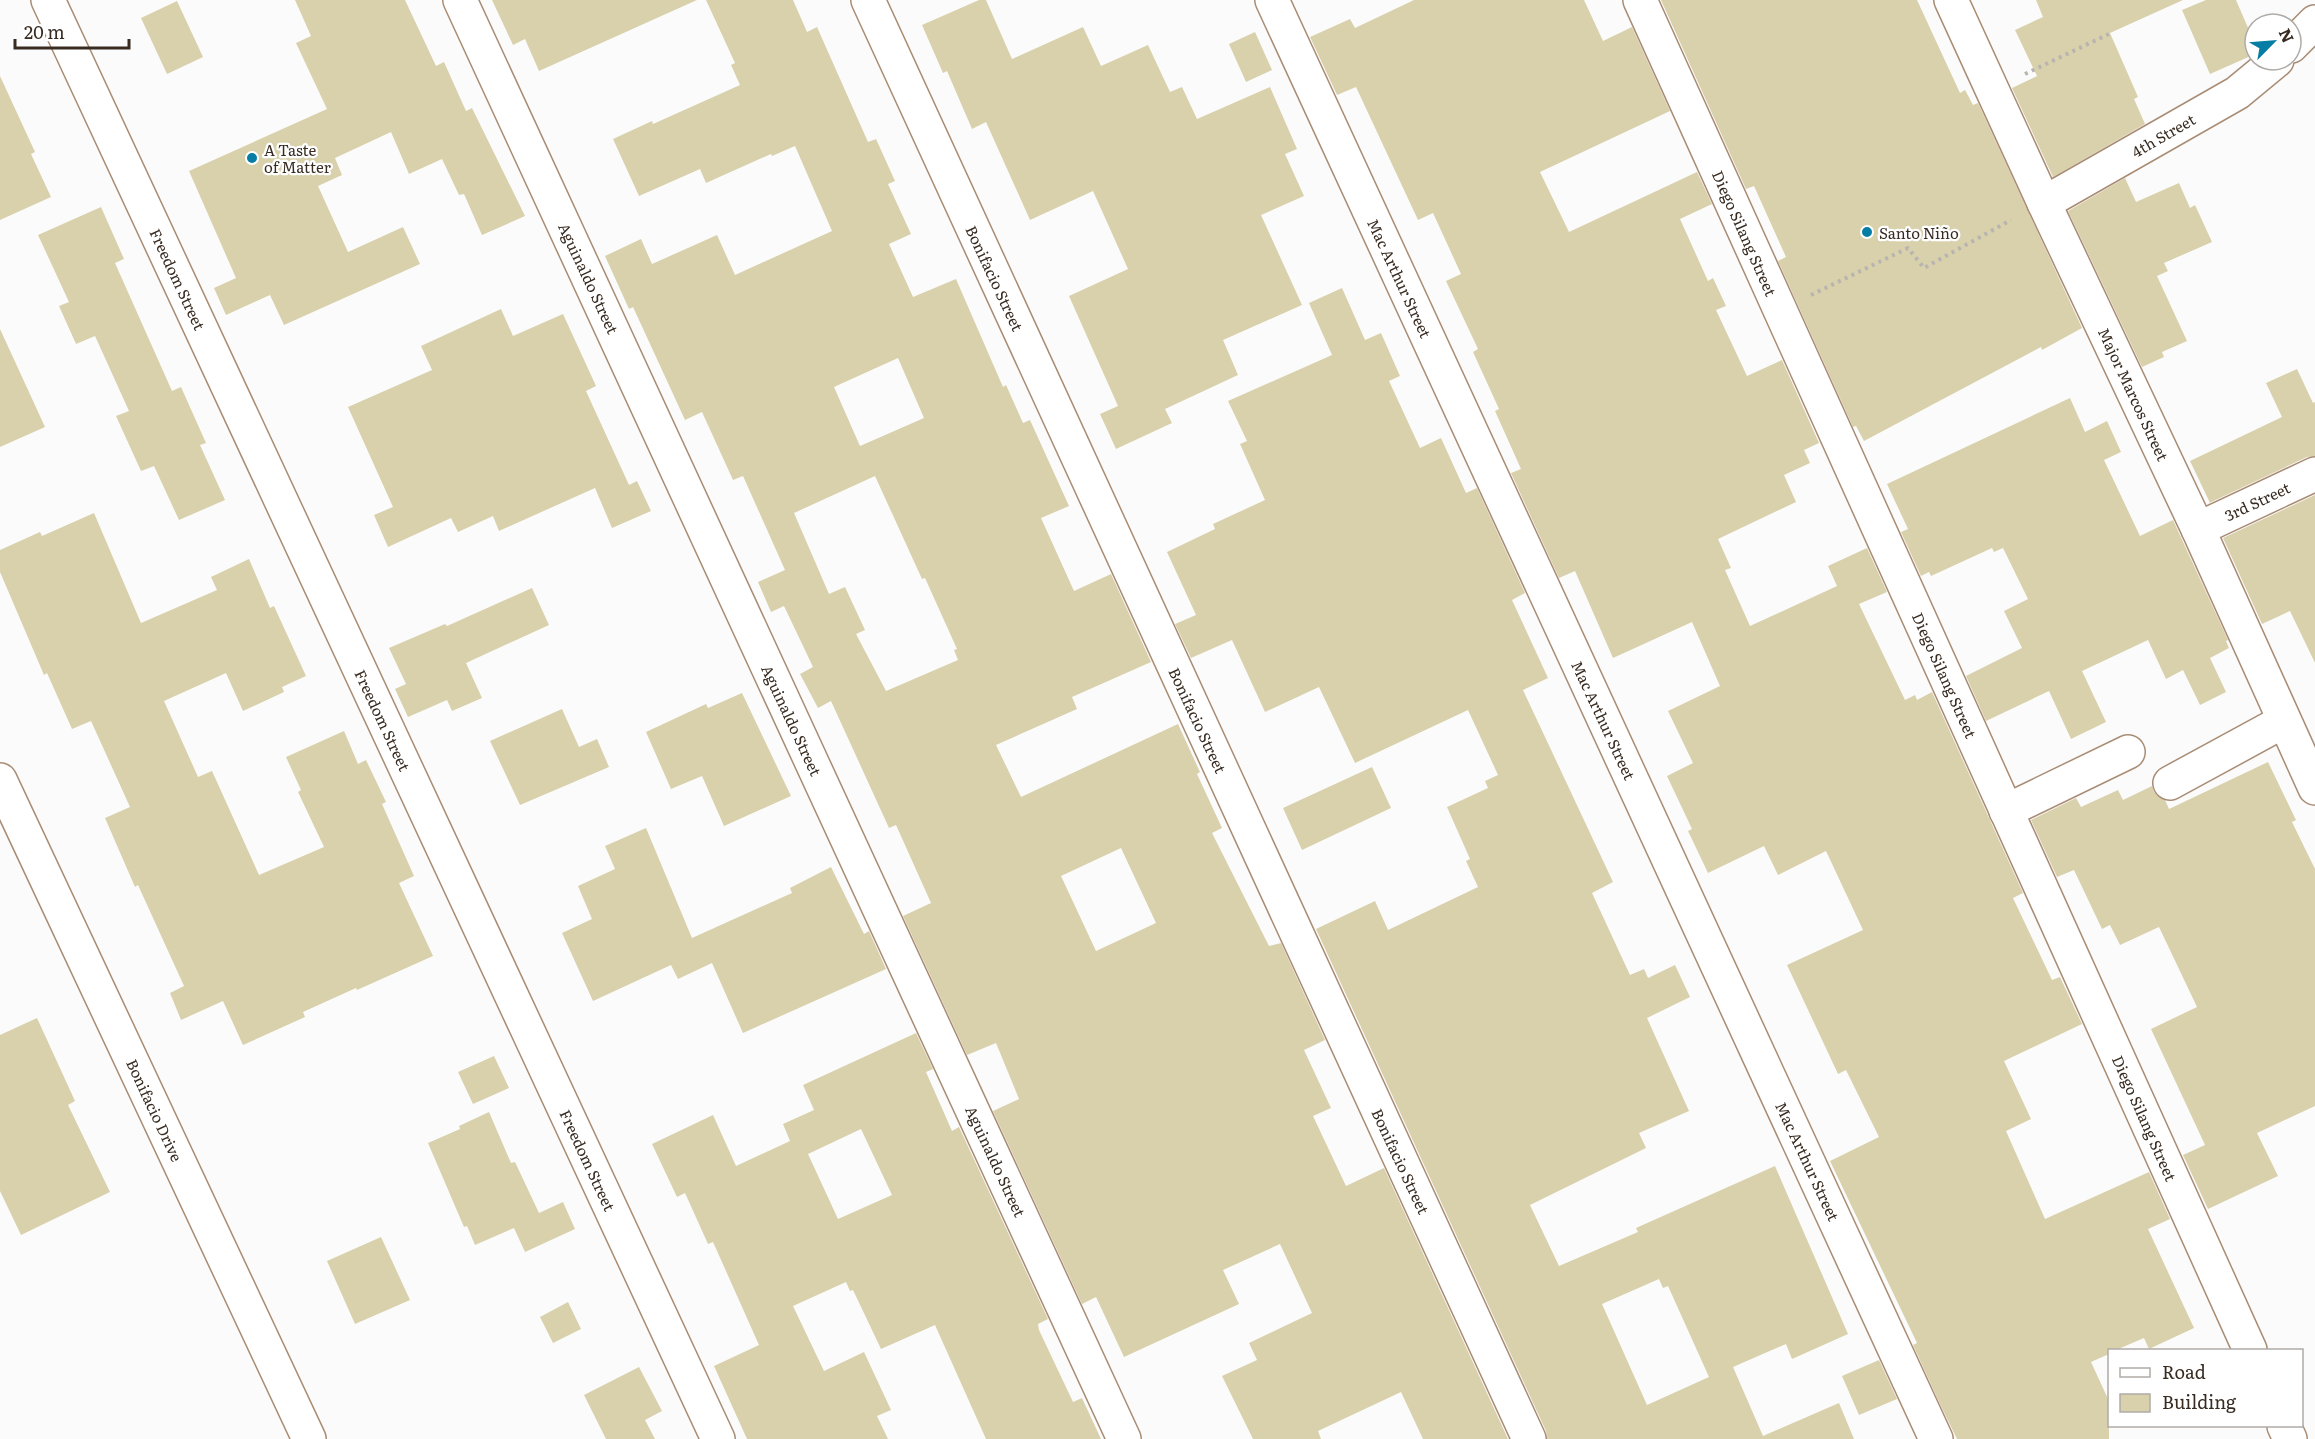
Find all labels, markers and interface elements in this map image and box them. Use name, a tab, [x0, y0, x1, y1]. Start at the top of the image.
scale bar	[15, 12, 129, 50]
north arrow	[2243, 12, 2303, 72]
text: 20 m	[24, 18, 65, 45]
text: N	[2274, 24, 2301, 46]
street label: 4th Street	[2127, 107, 2199, 163]
place label: A Taste of Matter	[264, 138, 331, 178]
marker: A Taste of Matter	[245, 151, 259, 165]
street label: Diego Silang Street	[1707, 167, 1783, 299]
street label: Mac Arthur Street	[1362, 215, 1438, 341]
street label: Aguinaldo Street	[553, 219, 625, 337]
street label: Bonifacio Street	[960, 221, 1030, 335]
place label: Santo Niño	[1879, 221, 1959, 244]
street label: Freedom Street	[144, 224, 212, 334]
marker: Santo Niño	[1860, 225, 1874, 239]
street label: Major Marcos Street	[2093, 324, 2175, 464]
street label: 3rd Street	[2220, 476, 2294, 526]
street label: Diego Silang Street	[1907, 609, 1983, 741]
street label: Mac Arthur Street	[1566, 657, 1642, 783]
street label: Aguinaldo Street	[756, 661, 828, 779]
street label: Bonifacio Street	[1163, 663, 1233, 777]
street label: Freedom Street	[349, 665, 417, 775]
street label: Diego Silang Street	[2107, 1052, 2183, 1184]
street label: Bonifacio Drive	[121, 1055, 189, 1165]
street label: Mac Arthur Street	[1770, 1098, 1846, 1224]
street label: Aguinaldo Street	[960, 1102, 1032, 1220]
street label: Bonifacio Street	[1366, 1104, 1436, 1218]
street label: Freedom Street	[554, 1105, 622, 1215]
legend	[2108, 1349, 2303, 1427]
text: Road	[2162, 1358, 2206, 1385]
text: Building	[2162, 1388, 2237, 1415]

